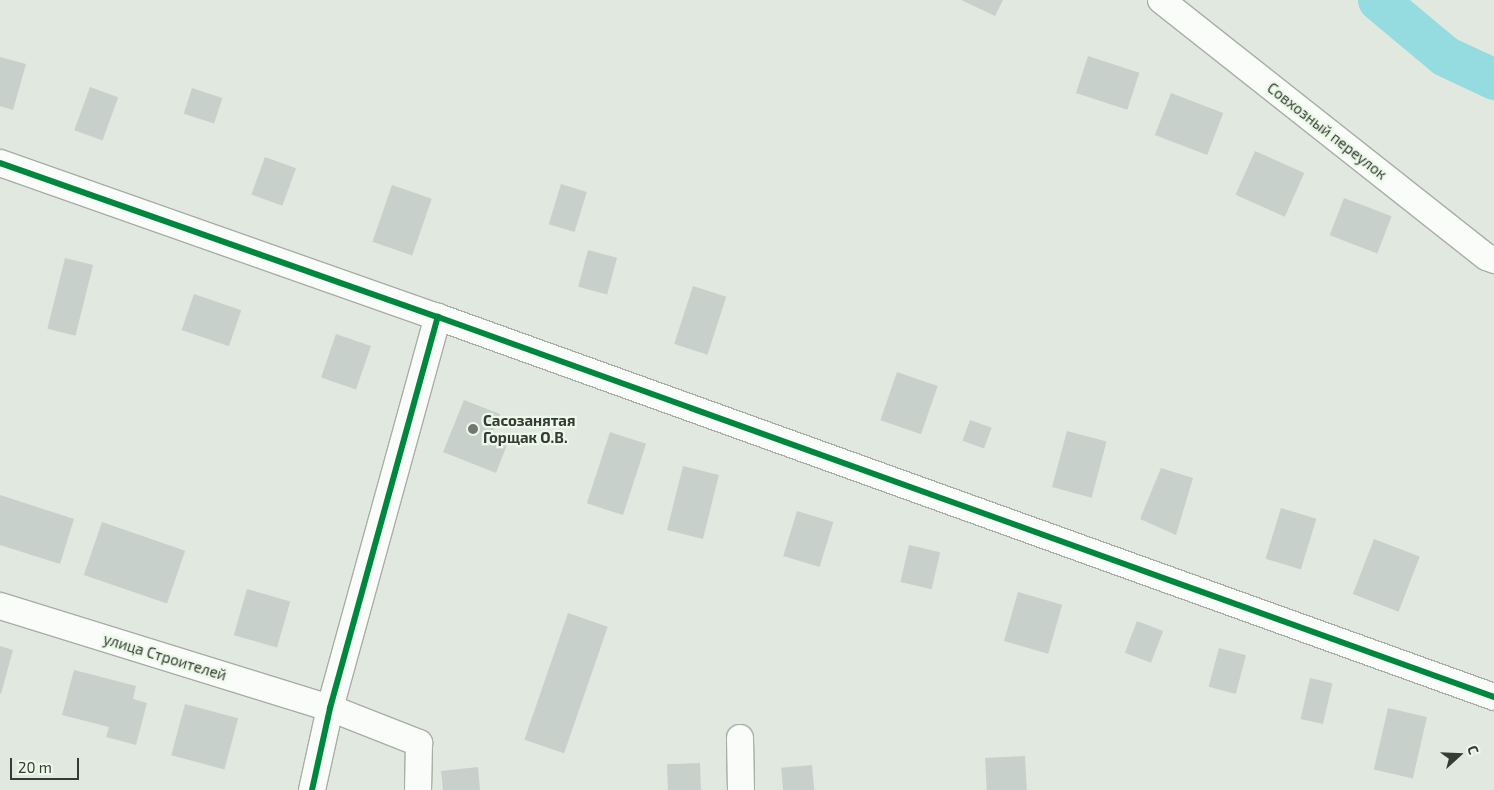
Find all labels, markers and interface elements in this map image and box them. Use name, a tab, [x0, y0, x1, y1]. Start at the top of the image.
street label: Совхозный переулок	[1264, 79, 1390, 183]
place label: Сасозанятая Горщак О.В.	[483, 411, 575, 446]
marker: Сасозанятая Горщак О.В.	[467, 423, 479, 435]
street label: улица Строителей	[101, 630, 229, 684]
north arrow	[1434, 730, 1484, 780]
text: С	[1464, 743, 1483, 756]
scale bar	[12, 748, 81, 780]
text: 20 m	[18, 758, 52, 776]

